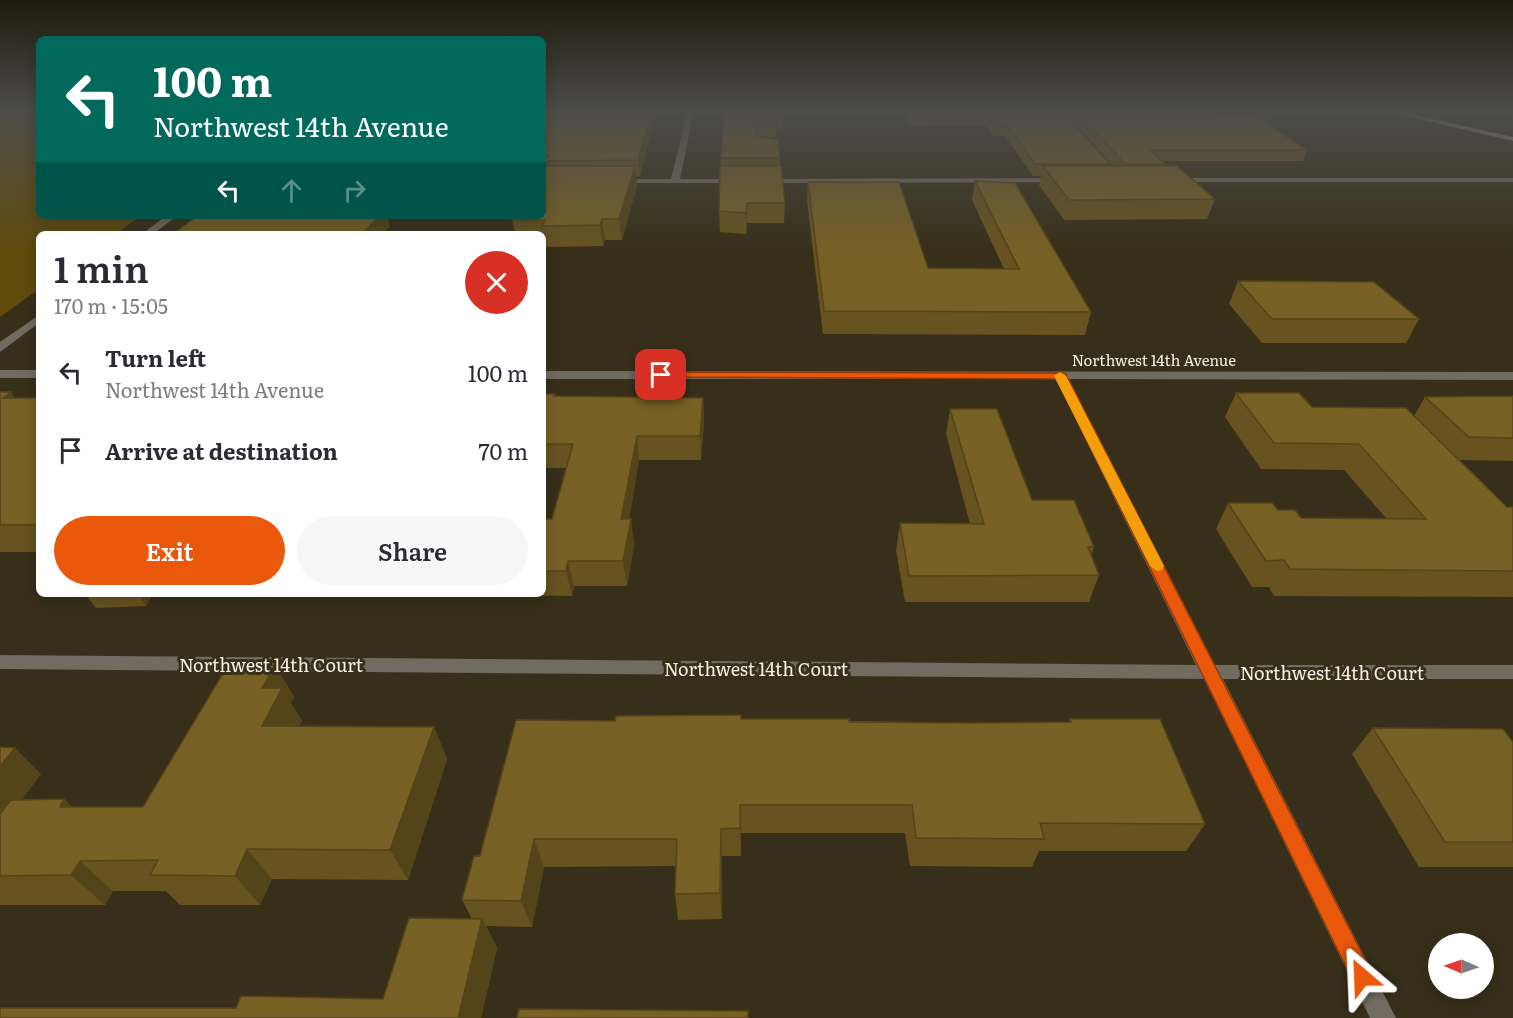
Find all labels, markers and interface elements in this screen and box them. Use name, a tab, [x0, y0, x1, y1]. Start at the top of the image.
text: 100 m	[153, 48, 272, 110]
icon: left	[54, 60, 132, 138]
text: Northwest 14th Avenue	[153, 105, 449, 145]
icon: left	[212, 174, 245, 207]
icon: ahead	[275, 174, 308, 207]
icon: right	[338, 174, 371, 207]
text: 1 min	[54, 241, 149, 294]
button: close	[465, 251, 528, 314]
text: 170 m · 15:05	[54, 290, 168, 320]
text: Turn left	[105, 341, 206, 374]
street label: Northwest 14th Avenue	[1072, 348, 1236, 371]
pin	[635, 349, 686, 400]
icon: left	[54, 356, 87, 389]
text: 100 m	[468, 356, 528, 389]
icon: arrive	[644, 358, 677, 391]
text: Northwest 14th Avenue	[105, 374, 324, 404]
icon: arrive	[54, 434, 87, 467]
text: Arrive at destination	[105, 434, 338, 467]
text: 70 m	[478, 434, 528, 467]
button: Exit	[54, 516, 285, 585]
button: Share	[297, 516, 528, 585]
street label: Northwest 14th Court	[179, 651, 364, 678]
street label: Northwest 14th Court	[664, 655, 849, 682]
street label: Northwest 14th Court	[1240, 659, 1425, 686]
north arrow	[1428, 933, 1494, 999]
map controls	[1428, 933, 1494, 999]
position arrow	[1330, 945, 1394, 1009]

